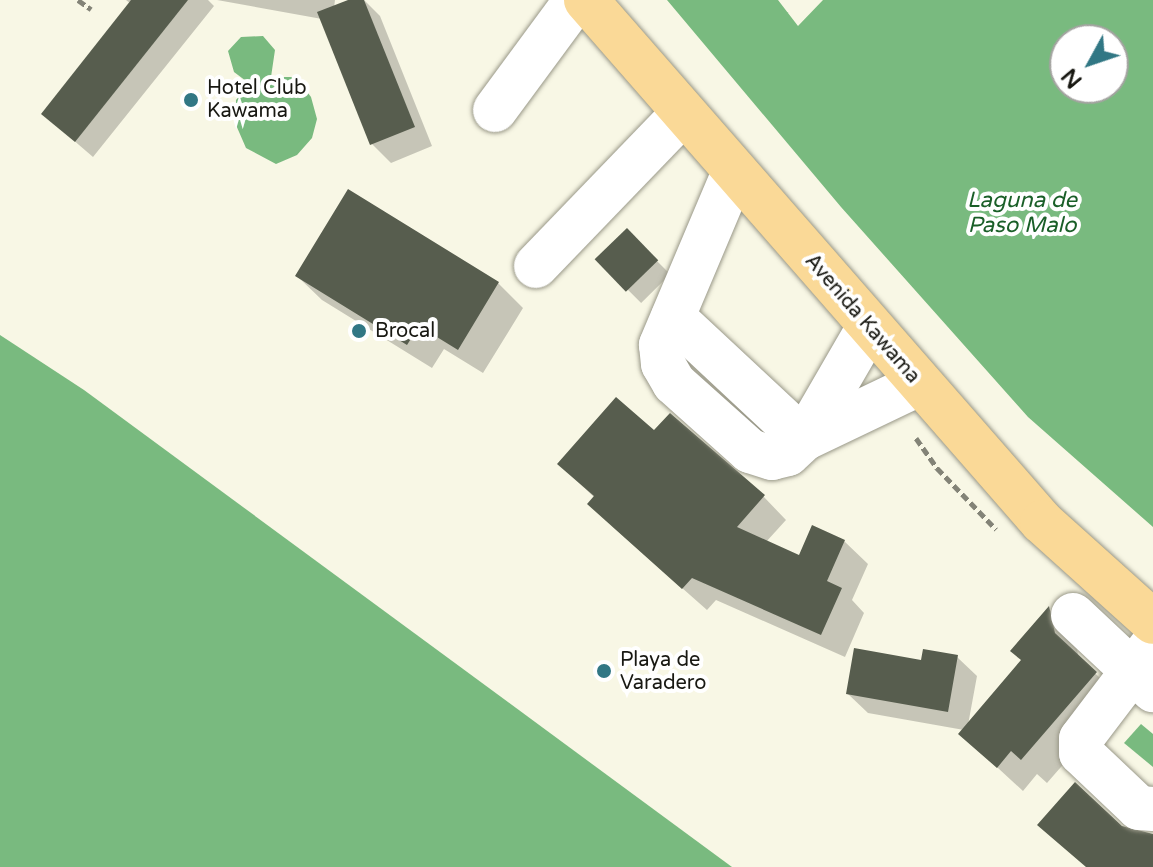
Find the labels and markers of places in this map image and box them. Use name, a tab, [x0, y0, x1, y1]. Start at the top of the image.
place label: Hotel Club Kawama	[207, 76, 307, 123]
marker: Hotel Club Kawama	[182, 91, 200, 109]
place label: Brocal	[375, 319, 435, 343]
marker: Brocal	[350, 322, 368, 340]
place label: Playa de Varadero	[620, 648, 706, 695]
marker: Playa de Varadero	[595, 662, 613, 680]

